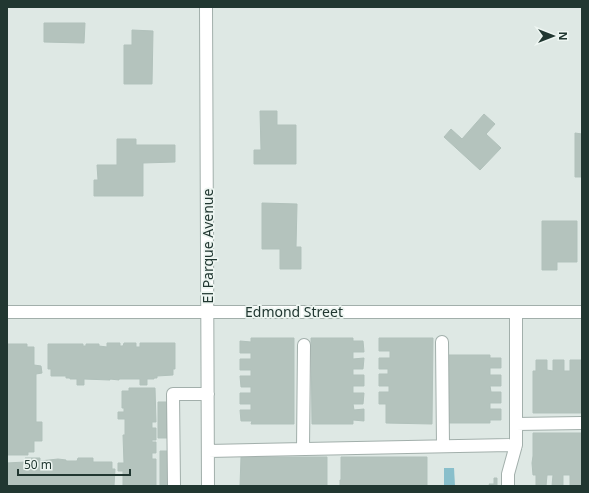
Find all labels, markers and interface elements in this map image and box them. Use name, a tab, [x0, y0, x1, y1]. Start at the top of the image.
north arrow	[533, 16, 573, 56]
text: N	[556, 32, 571, 40]
street label: El Parque Avenue	[198, 188, 217, 303]
street label: Edmond Street	[245, 302, 343, 321]
scale bar	[18, 451, 130, 477]
text: 50 m	[24, 456, 52, 473]

